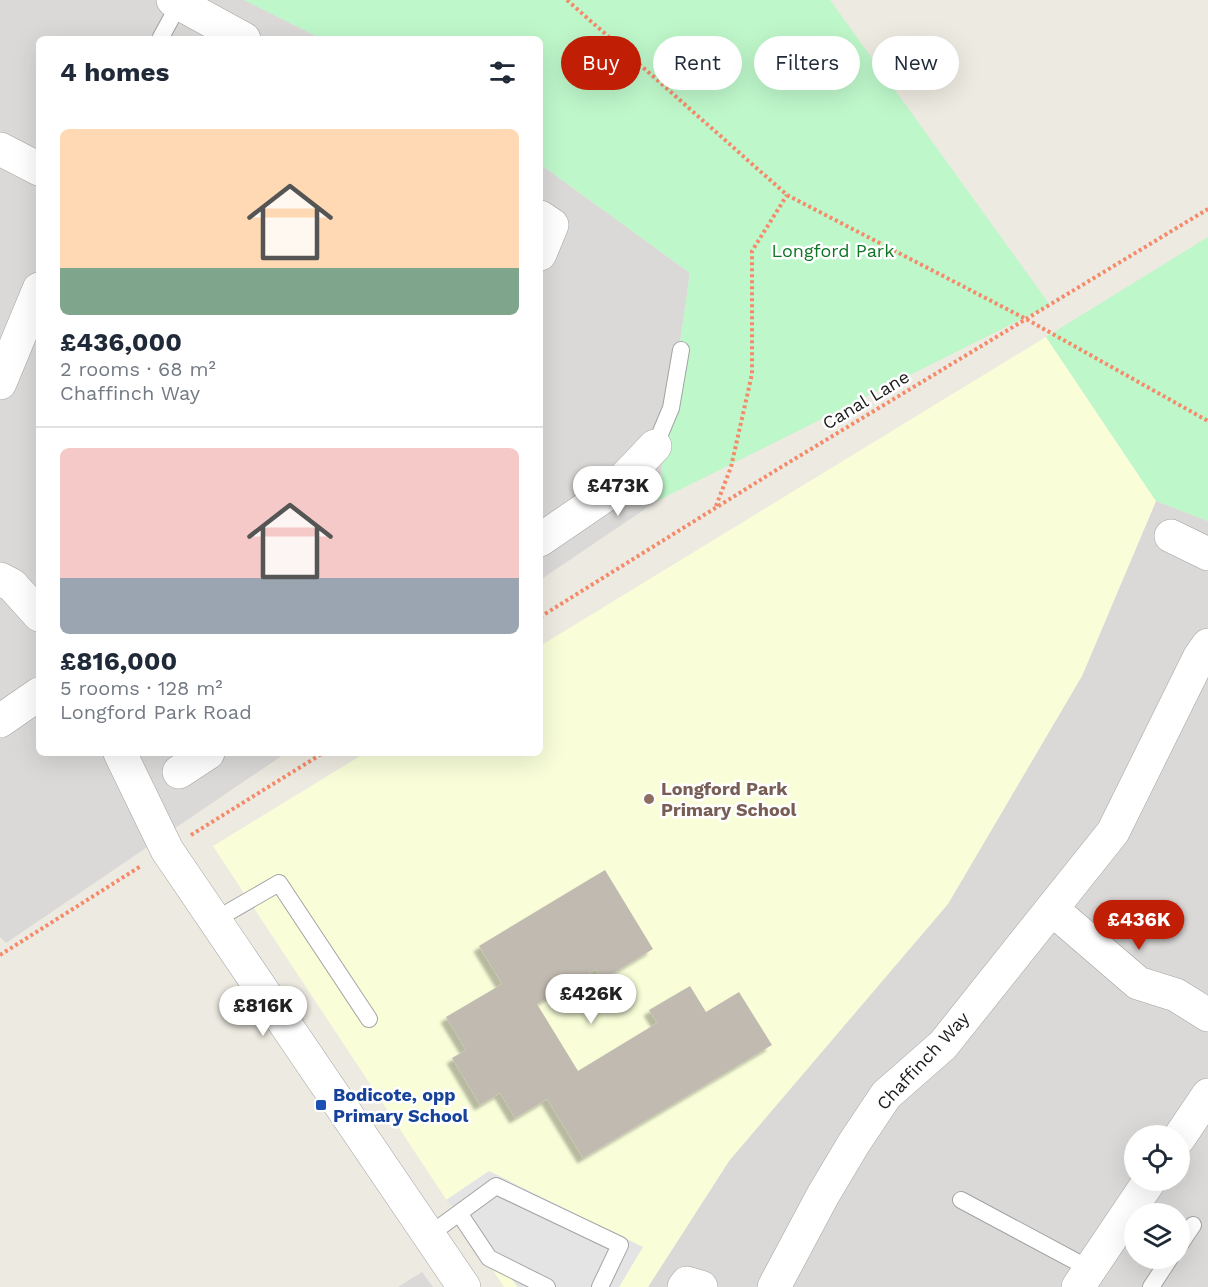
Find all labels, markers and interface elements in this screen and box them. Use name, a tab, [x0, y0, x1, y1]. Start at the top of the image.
chip: Buy	[561, 36, 641, 90]
chip: Rent	[653, 36, 742, 90]
chip: Filters	[754, 36, 860, 90]
chip: New	[872, 36, 959, 90]
icon: filters	[486, 56, 519, 89]
text: 4 homes	[60, 57, 169, 87]
icon: home	[236, 168, 344, 276]
park label: Longford Park	[772, 240, 894, 261]
text: £436,000	[60, 327, 182, 357]
text: 2 rooms · 68 m²	[60, 357, 216, 381]
street label: Canal Lane	[819, 365, 913, 434]
text: Chaffinch Way	[60, 381, 200, 405]
pin: £473K	[576, 466, 660, 517]
text: £473K	[587, 473, 649, 497]
icon: home	[236, 487, 344, 595]
text: £816,000	[60, 646, 177, 676]
text: 5 rooms · 128 m²	[60, 676, 223, 700]
text: Longford Park Road	[60, 700, 252, 724]
place label: Longford Park Primary School	[661, 778, 797, 820]
marker: Longford Park Primary School	[642, 792, 656, 806]
pin: £436K	[1097, 900, 1181, 951]
text: £436K	[1107, 907, 1171, 931]
pin: £426K	[549, 974, 633, 1025]
text: £426K	[559, 981, 623, 1005]
pin: £816K	[221, 986, 305, 1037]
text: £816K	[233, 993, 293, 1017]
street label: Chaffinch Way	[872, 1007, 974, 1114]
place label: Bodicote, opp Primary School	[333, 1084, 469, 1126]
marker: Bodicote, opp Primary School	[314, 1098, 328, 1112]
map controls	[1124, 1125, 1190, 1269]
button: locate	[1124, 1125, 1190, 1191]
button: layers	[1124, 1203, 1190, 1269]

